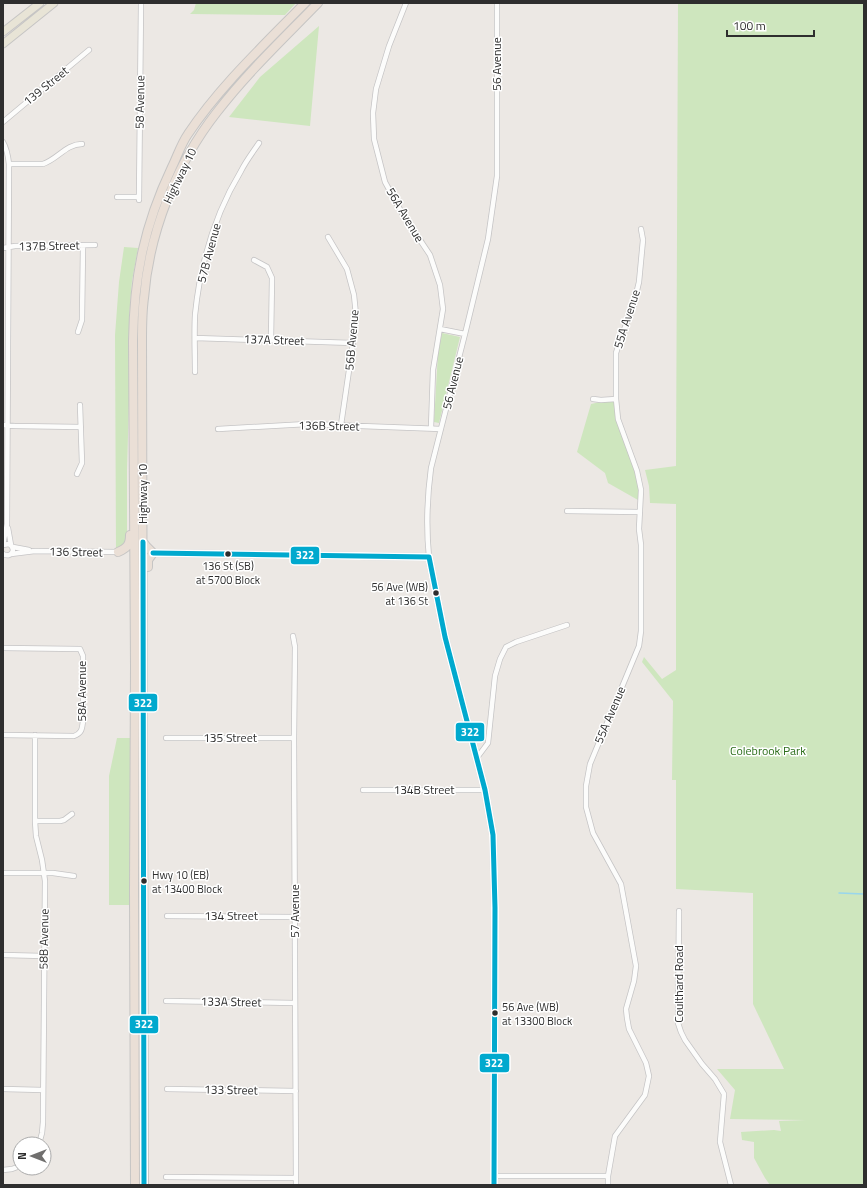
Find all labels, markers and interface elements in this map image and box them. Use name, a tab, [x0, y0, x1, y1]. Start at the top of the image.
scale bar	[727, 12, 814, 38]
text: 100 m	[733, 16, 766, 35]
street label: 56 Avenue	[487, 37, 506, 91]
street label: 139 Street	[19, 61, 73, 110]
street label: 58 Avenue	[130, 75, 149, 129]
street label: Highway 10	[158, 144, 201, 207]
street label: 56A Avenue	[382, 184, 429, 246]
street label: 57B Avenue	[191, 221, 226, 285]
street label: 137B Street	[18, 235, 80, 256]
street label: 55A Avenue	[608, 287, 645, 351]
street label: 56B Avenue	[339, 309, 364, 371]
street label: 137A Street	[243, 329, 306, 350]
street label: 56 Avenue	[437, 355, 468, 411]
street label: 136B Street	[298, 415, 361, 436]
street label: Highway 10	[133, 464, 152, 524]
street label: 136 Street	[49, 542, 104, 561]
line badge: 322	[290, 546, 320, 565]
text: 322	[296, 547, 314, 563]
marker: 136 St (SB) at 5700 Block	[223, 549, 233, 559]
place label: 136 St (SB) at 5700 Block	[196, 558, 261, 588]
place label: 56 Ave (WB) at 136 St	[371, 579, 428, 609]
marker: 56 Ave (WB) at 136 St	[431, 588, 441, 598]
street label: 58A Avenue	[72, 661, 91, 721]
street label: 55A Avenue	[589, 683, 630, 746]
line badge: 322	[128, 693, 158, 712]
text: 322	[134, 695, 152, 711]
line badge: 322	[455, 722, 485, 742]
text: 322	[461, 724, 479, 740]
street label: 135 Street	[203, 728, 258, 747]
park label: Colebrook Park	[730, 741, 806, 760]
street label: 134B Street	[393, 780, 455, 799]
place label: Hwy 10 (EB) at 13400 Block	[152, 867, 223, 897]
marker: Hwy 10 (EB) at 13400 Block	[139, 876, 149, 886]
street label: 57 Avenue	[285, 884, 304, 938]
street label: 134 Street	[204, 906, 259, 925]
street label: 58B Avenue	[33, 908, 54, 970]
street label: Coulthard Road	[669, 945, 688, 1023]
street label: 133A Street	[200, 991, 262, 1012]
place label: 56 Ave (WB) at 13300 Block	[502, 999, 573, 1029]
marker: 56 Ave (WB) at 13300 Block	[490, 1008, 500, 1018]
line badge: 322	[129, 1015, 159, 1034]
text: 322	[135, 1016, 153, 1032]
line badge: 322	[479, 1053, 510, 1073]
text: 322	[485, 1055, 503, 1071]
street label: 133 Street	[204, 1080, 259, 1099]
north arrow	[12, 1136, 52, 1176]
text: N	[14, 1152, 30, 1160]

